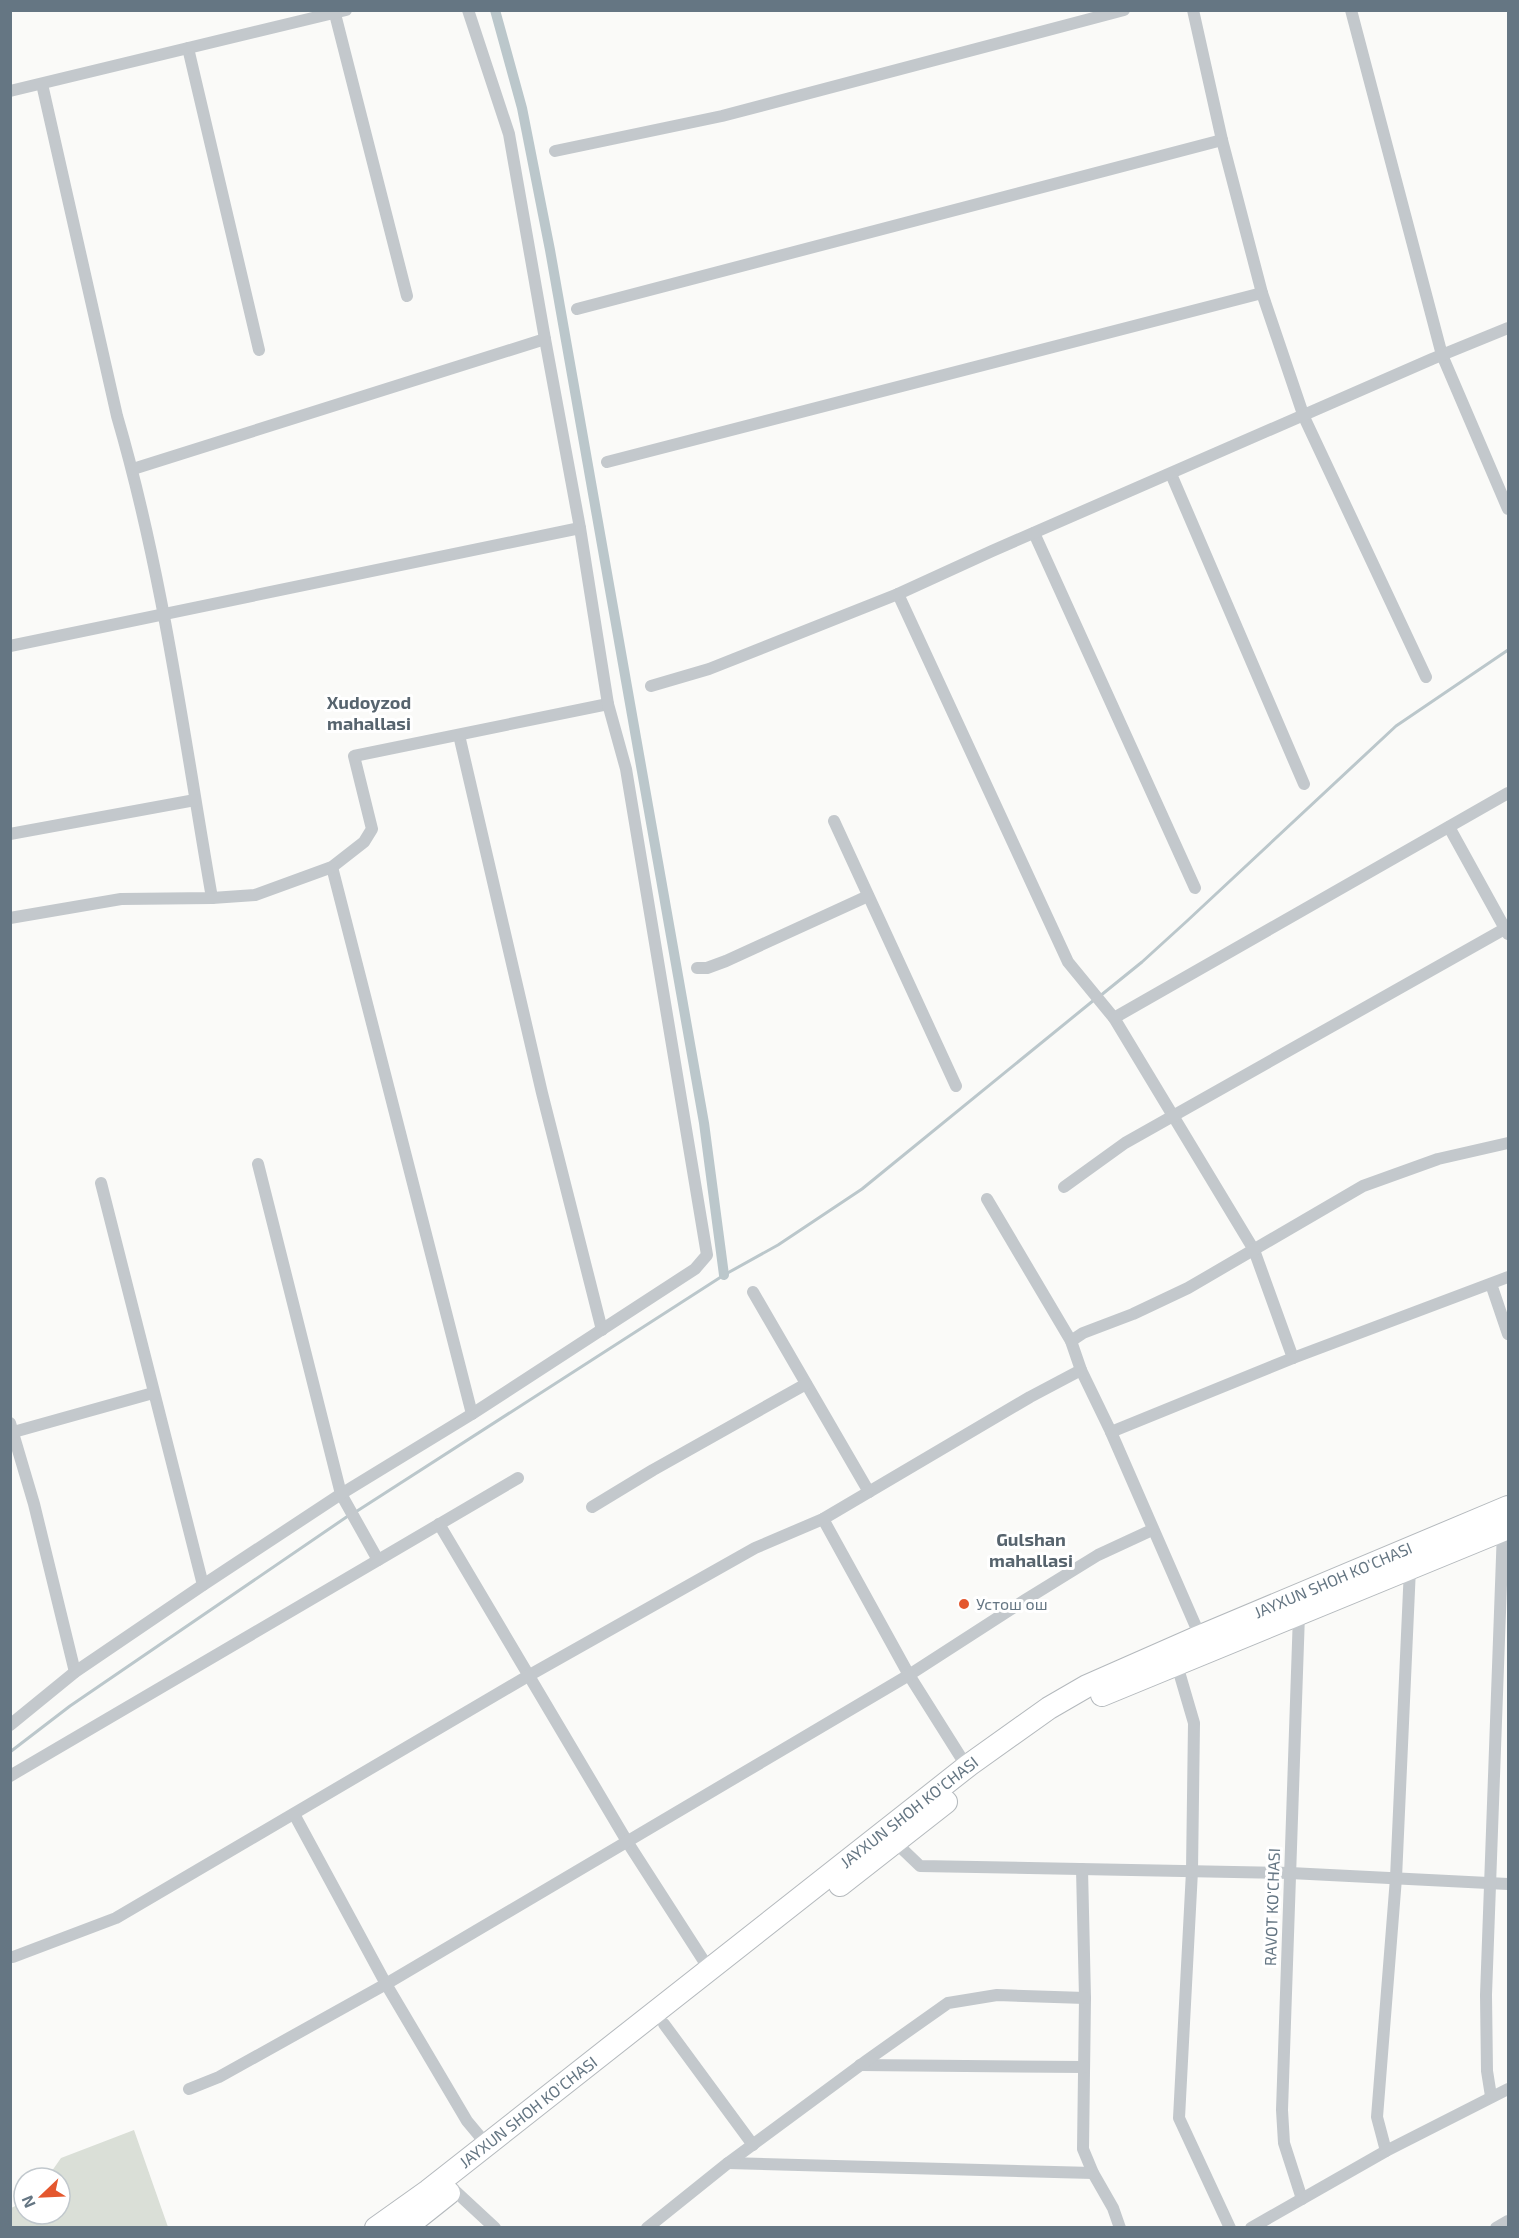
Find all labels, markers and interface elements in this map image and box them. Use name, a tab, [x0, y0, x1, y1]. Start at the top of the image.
district label: Xudoyzod mahallasi	[327, 691, 411, 734]
district label: Gulshan mahallasi	[989, 1528, 1073, 1571]
street label: JAYXUN SHOH KO'CHASI	[1251, 1538, 1415, 1621]
place label: Устош ош	[976, 1594, 1048, 1613]
marker: Устош ош	[957, 1597, 971, 1611]
street label: JAYXUN SHOH KO'CHASI	[836, 1752, 981, 1871]
street label: RAVOT KO'CHASI	[1260, 1848, 1283, 1966]
street label: JAYXUN SHOH KO'CHASI	[455, 2052, 600, 2171]
north arrow	[12, 2166, 72, 2226]
text: N	[17, 2193, 39, 2211]

